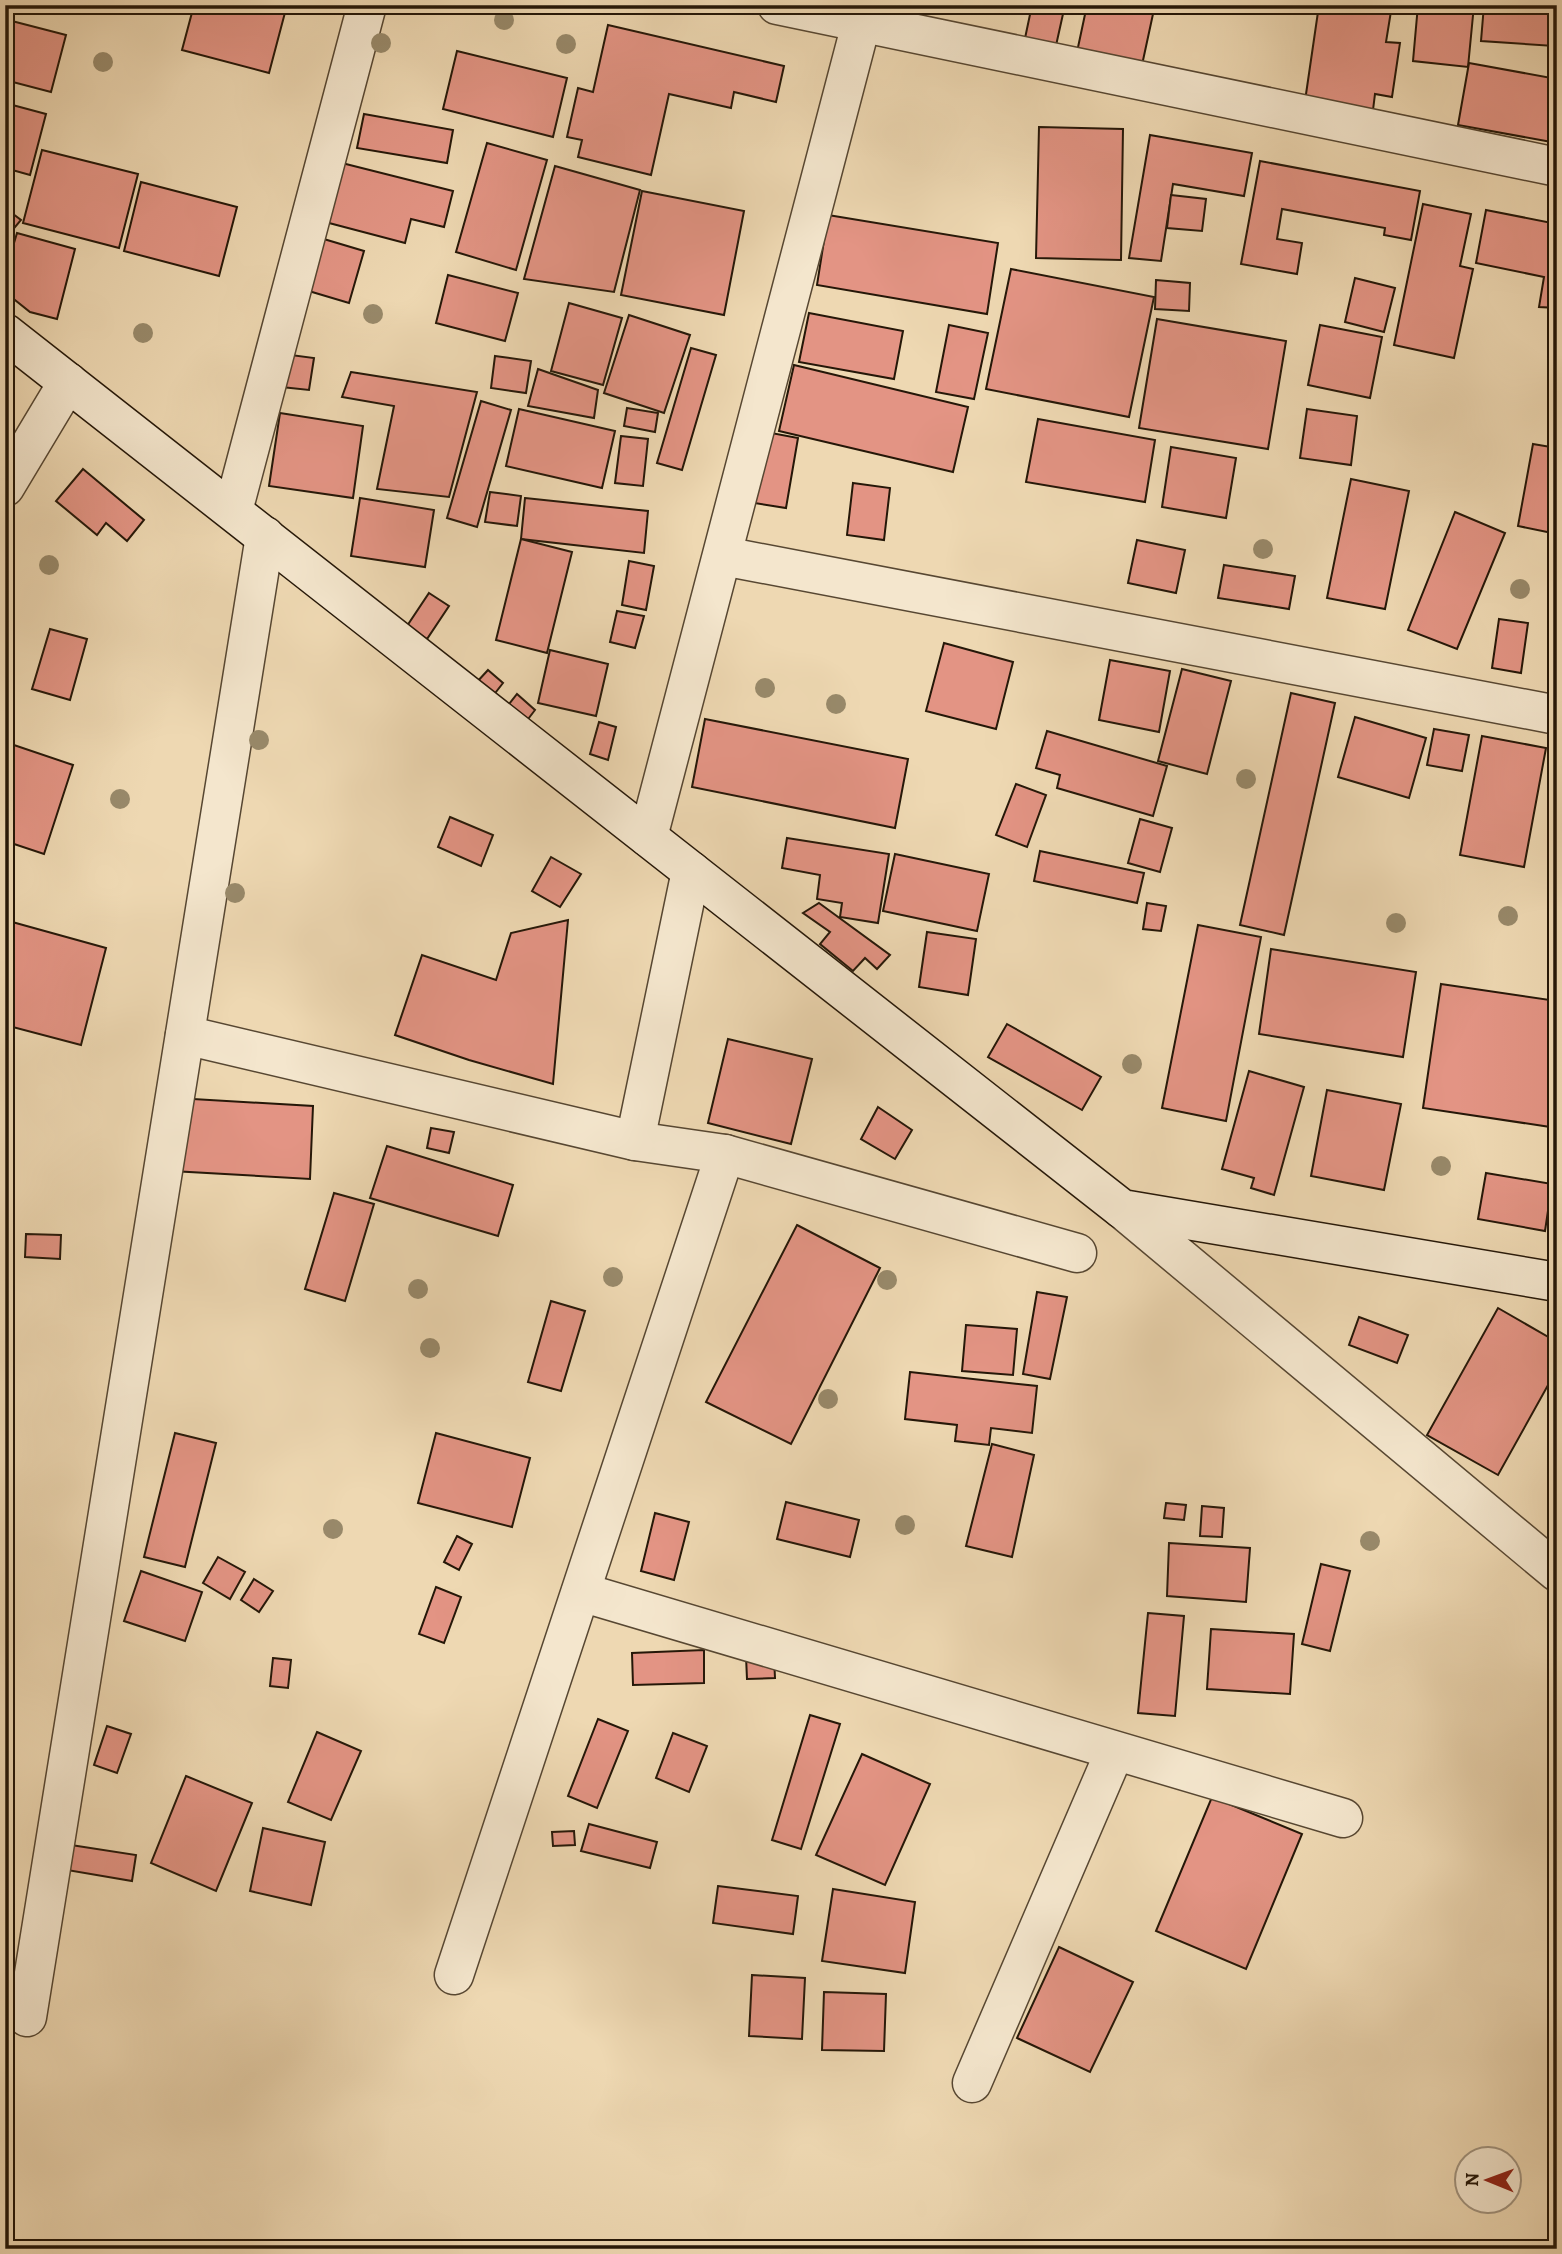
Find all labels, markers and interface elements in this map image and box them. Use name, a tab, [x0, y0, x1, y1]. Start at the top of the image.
north arrow	[1454, 2146, 1524, 2216]
text: N	[1459, 2172, 1485, 2187]

